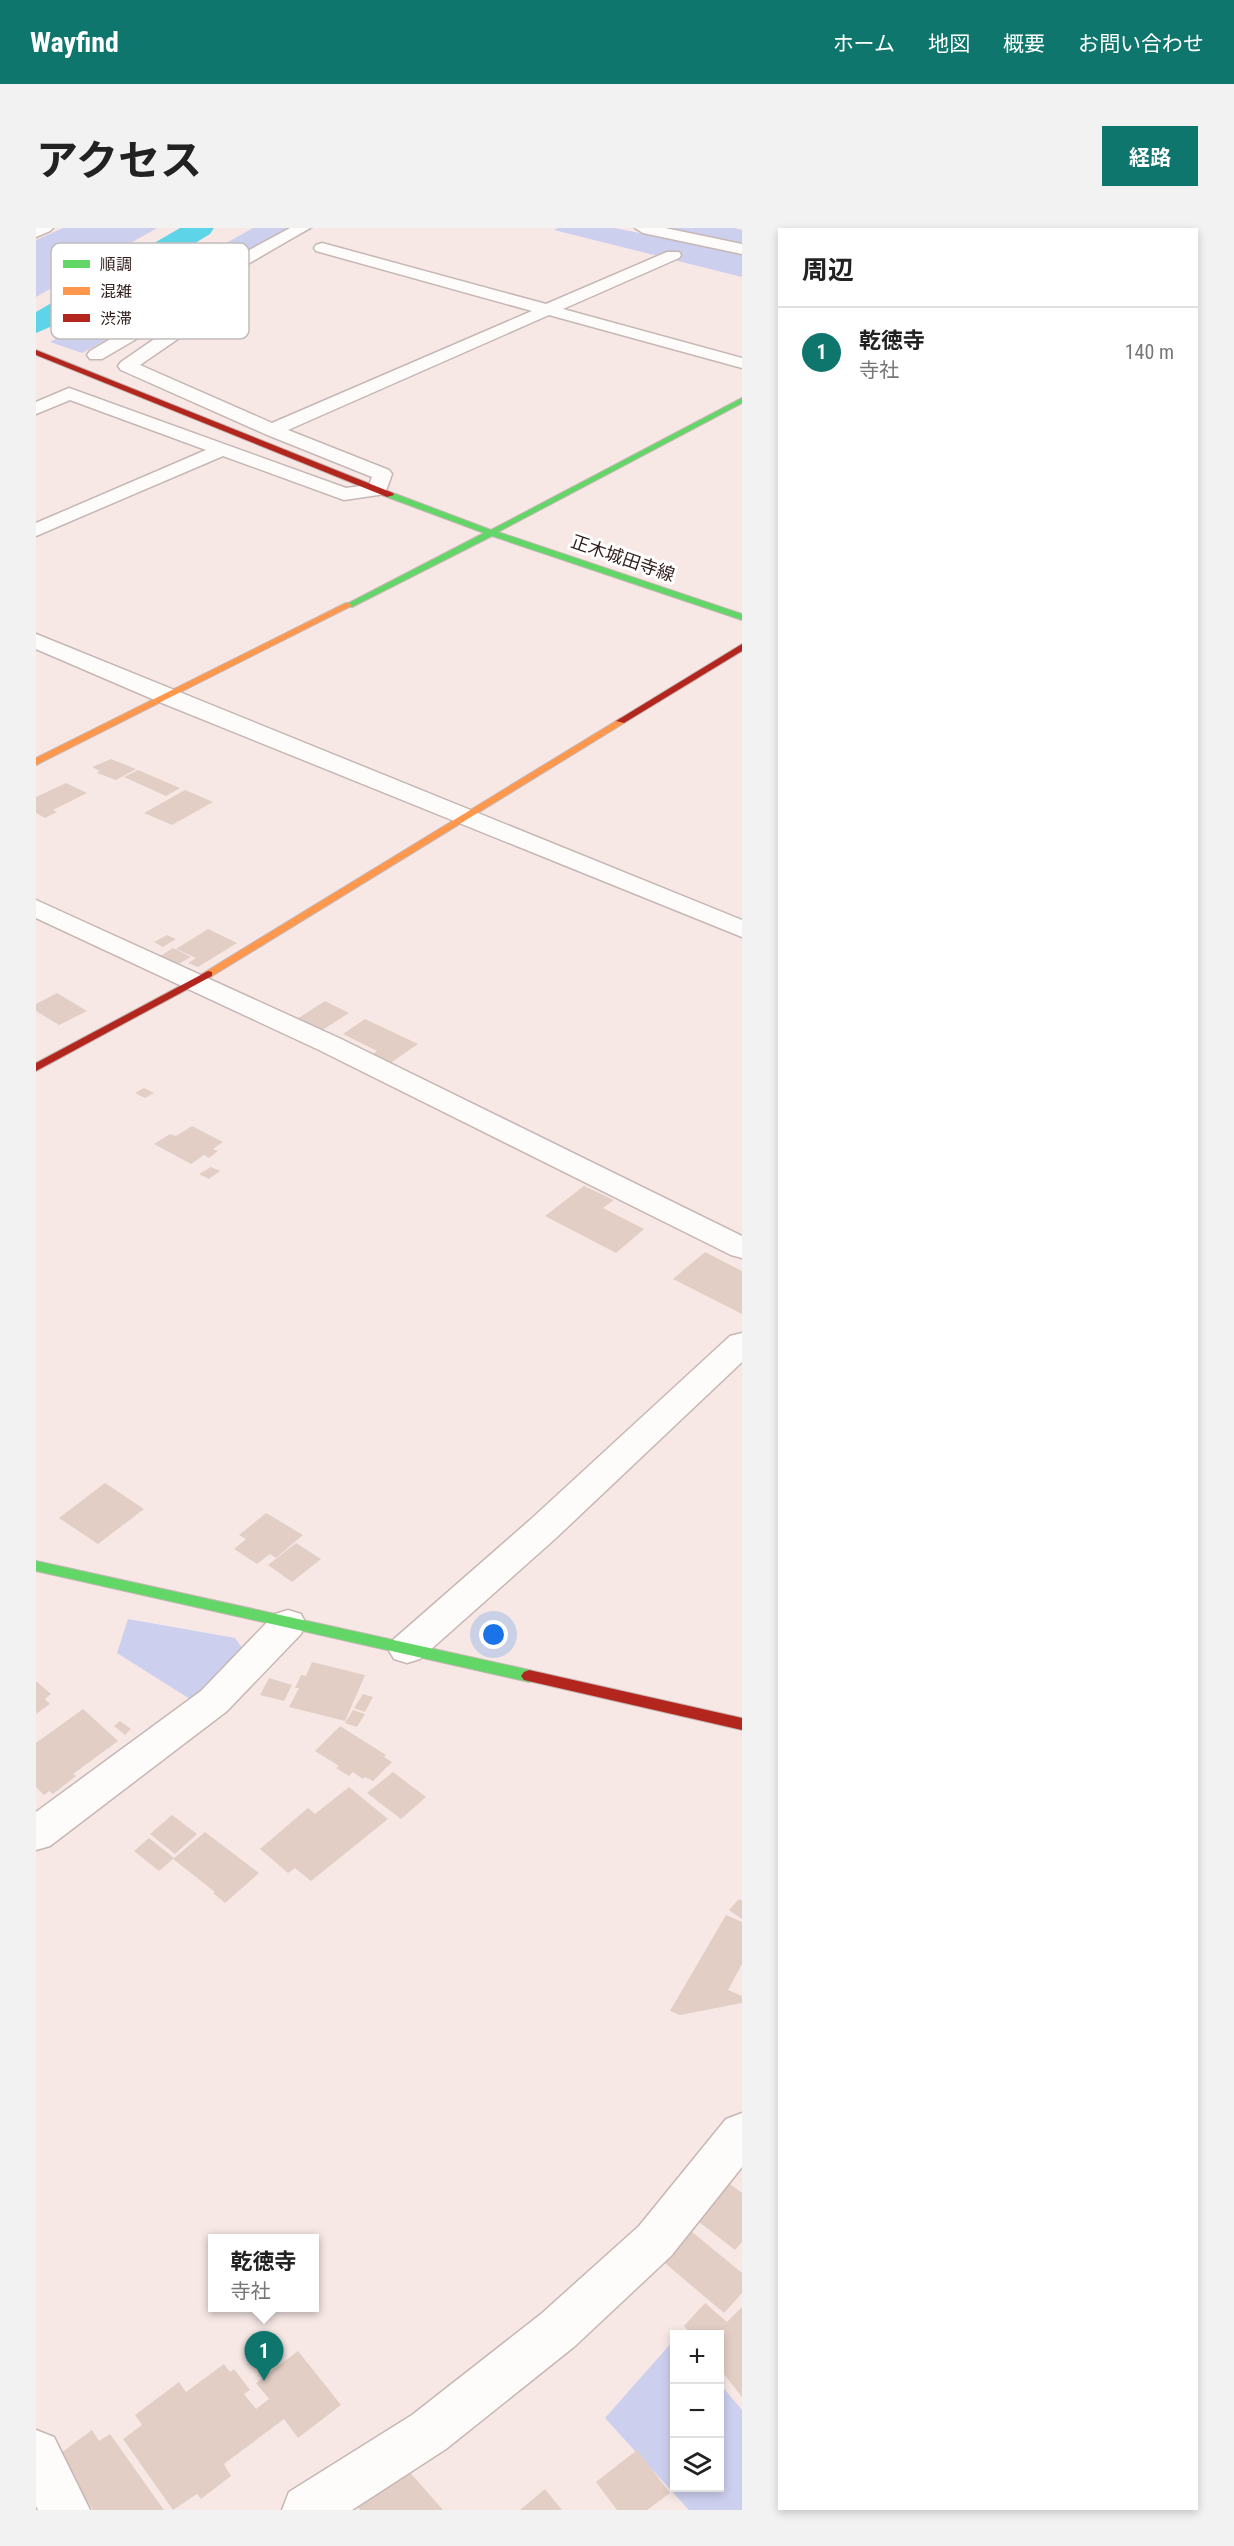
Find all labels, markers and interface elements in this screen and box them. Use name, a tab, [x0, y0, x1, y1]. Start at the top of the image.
text: Wayfind	[30, 26, 119, 59]
text: ホーム	[833, 32, 895, 56]
text: 地図	[928, 32, 970, 56]
text: 概要	[1003, 32, 1045, 56]
text: お問い合わせ	[1078, 32, 1204, 56]
button: 経路	[1102, 126, 1198, 186]
text: アクセス	[36, 136, 202, 185]
legend	[51, 243, 249, 339]
text: 順調	[100, 255, 132, 274]
text: 周辺	[802, 255, 854, 285]
text: 混雑	[100, 282, 132, 301]
text: 渋滞	[100, 309, 132, 328]
text: 乾徳寺	[859, 328, 925, 353]
text: 1	[816, 340, 827, 364]
text: 140 m	[1125, 340, 1174, 364]
text: 寺社	[859, 358, 899, 382]
street label: 正木城田寺線	[569, 530, 677, 586]
your location	[479, 1620, 508, 1649]
popup	[208, 2234, 319, 2312]
text: 乾徳寺	[230, 2249, 297, 2274]
text: 寺社	[230, 2279, 270, 2303]
map controls	[670, 2330, 724, 2492]
button: +	[670, 2330, 724, 2384]
pin: 1	[244, 2332, 284, 2381]
button: −	[670, 2384, 724, 2438]
button: layers	[670, 2438, 724, 2492]

